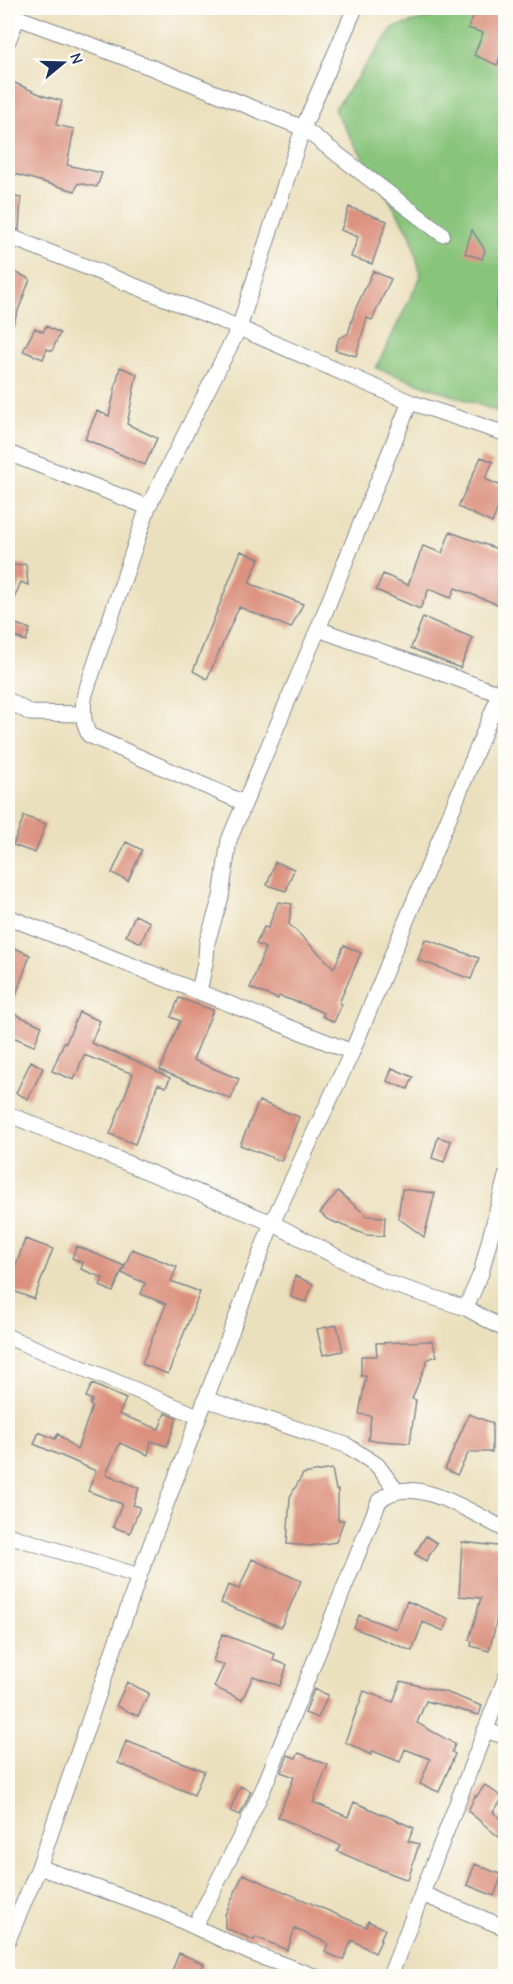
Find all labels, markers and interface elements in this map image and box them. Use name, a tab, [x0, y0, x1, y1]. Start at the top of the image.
north arrow	[33, 33, 93, 93]
text: N	[66, 51, 86, 66]

